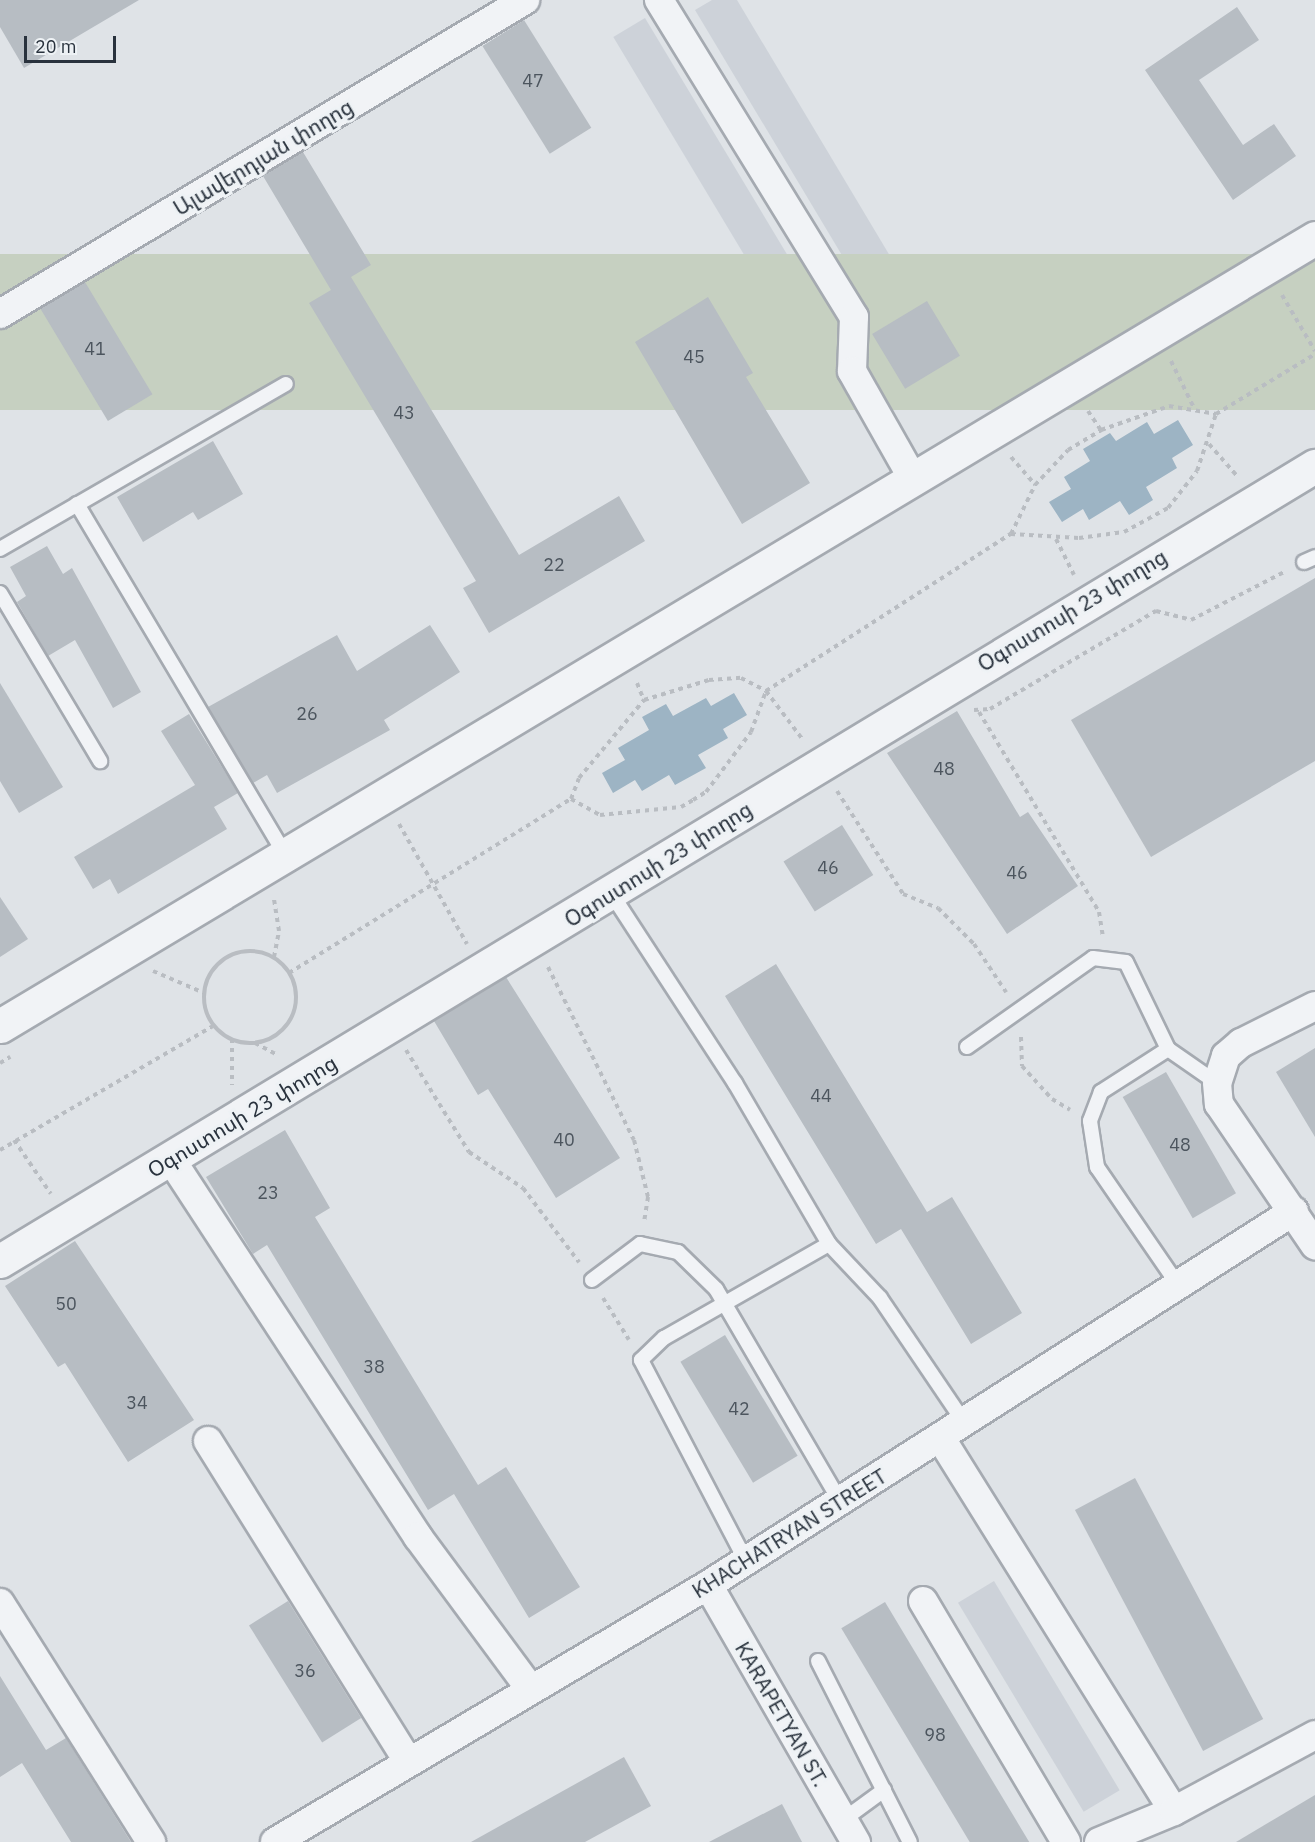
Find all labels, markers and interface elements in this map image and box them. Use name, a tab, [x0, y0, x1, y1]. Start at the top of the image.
scale bar	[27, 24, 118, 62]
text: 20 m	[35, 35, 77, 58]
house number: 47	[522, 70, 544, 92]
street label: Ալավերդյան փողոց	[169, 93, 357, 221]
house number: 41	[84, 338, 106, 360]
house number: 45	[683, 346, 705, 368]
house number: 43	[393, 402, 415, 424]
street label: Օգոստոսի 23 փողոց	[973, 543, 1171, 677]
house number: 22	[543, 554, 565, 576]
house number: 26	[296, 703, 318, 725]
house number: 48	[933, 758, 955, 780]
street label: Օգոստոսի 23 փողոց	[560, 796, 756, 932]
house number: 46	[817, 857, 839, 879]
house number: 46	[1006, 862, 1028, 884]
street label: Օգոստոսի 23 փողոց	[143, 1049, 341, 1183]
house number: 44	[810, 1085, 832, 1107]
house number: 40	[553, 1129, 575, 1151]
house number: 48	[1169, 1134, 1191, 1156]
house number: 23	[257, 1182, 279, 1204]
house number: 50	[55, 1293, 77, 1315]
house number: 38	[363, 1356, 385, 1378]
house number: 34	[126, 1392, 148, 1414]
house number: 42	[728, 1398, 750, 1420]
street label: KHACHATRYAN STREET	[687, 1463, 891, 1603]
street label: KARAPETYAN ST.	[730, 1637, 834, 1791]
house number: 36	[294, 1660, 316, 1682]
house number: 98	[924, 1724, 946, 1746]

